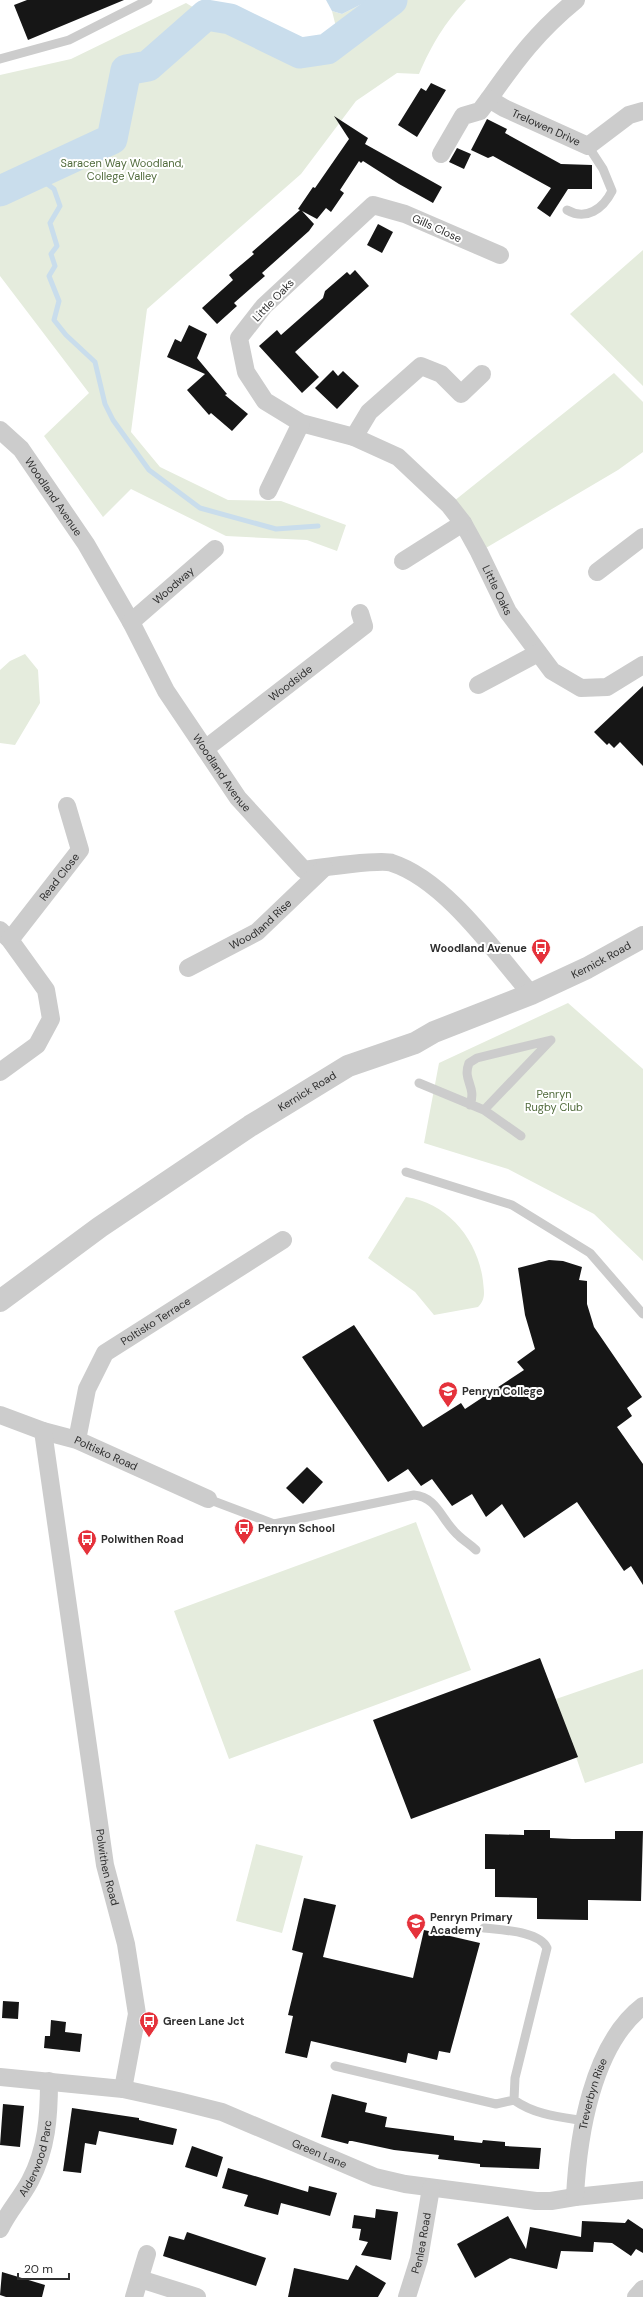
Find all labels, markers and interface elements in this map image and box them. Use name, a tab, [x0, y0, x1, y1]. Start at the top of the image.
street label: Trelowen Drive	[509, 105, 583, 149]
park label: Saracen Way Woodland, College Valley	[61, 156, 183, 183]
street label: Gills Close	[410, 211, 464, 245]
street label: Little Oaks	[249, 276, 297, 324]
street label: Woodland Avenue	[22, 455, 85, 539]
street label: Little Oaks	[479, 563, 515, 618]
street label: Woodway	[150, 564, 197, 607]
street label: Woodside	[266, 662, 315, 704]
street label: Woodland Avenue	[190, 731, 254, 815]
street label: Read Close	[36, 850, 82, 904]
street label: Woodland Rise	[227, 896, 294, 952]
bus stop icon: Woodland Avenue	[530, 937, 552, 965]
street label: Kernick Road	[569, 938, 633, 981]
place label: Woodland Avenue	[430, 941, 527, 955]
street label: Kernick Road	[275, 1068, 339, 1114]
park label: Penryn Rugby Club	[525, 1087, 583, 1114]
street label: Poltisko Terrace	[118, 1294, 193, 1348]
school or university icon: Penryn College	[437, 1380, 459, 1408]
place label: Penryn College	[462, 1384, 543, 1398]
street label: Poltisko Road	[72, 1433, 140, 1473]
bus stop icon: Penryn School	[233, 1517, 255, 1545]
place label: Penryn School	[258, 1521, 335, 1535]
bus stop icon: Polwithen Road	[76, 1528, 98, 1556]
place label: Polwithen Road	[101, 1532, 184, 1546]
street label: Polwithen Road	[93, 1828, 122, 1907]
place label: Penryn Primary Academy	[430, 1910, 513, 1937]
school or university icon: Penryn Primary Academy	[405, 1912, 427, 1940]
bus stop icon: Green Lane Jct	[138, 2010, 160, 2038]
place label: Green Lane Jct	[163, 2014, 245, 2028]
street label: Treverbyn Rise	[576, 2056, 610, 2131]
street label: Alderwood Parc	[15, 2120, 54, 2199]
street label: Green Lane	[290, 2136, 349, 2171]
street label: Penlea Road	[408, 2211, 434, 2275]
scale bar	[18, 2255, 69, 2281]
text: 20 m	[24, 2261, 53, 2277]

